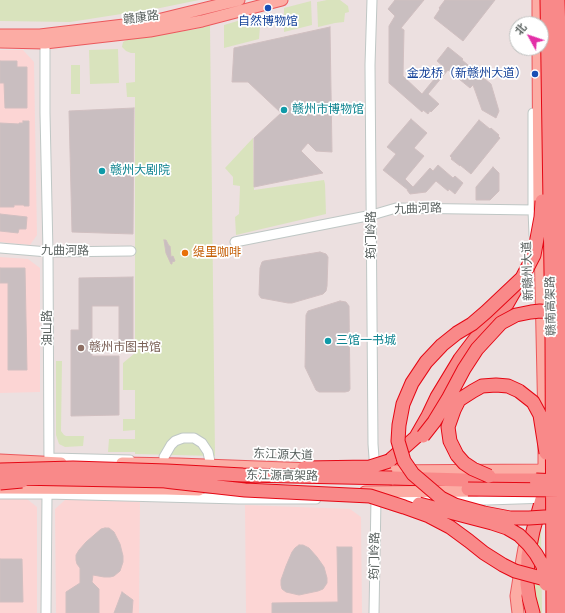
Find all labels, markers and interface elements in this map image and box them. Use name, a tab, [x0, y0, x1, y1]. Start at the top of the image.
marker: 自然博物馆	[263, 3, 273, 13]
street label: 赣康路	[122, 8, 160, 28]
place label: 自然博物馆	[238, 15, 298, 29]
north arrow	[509, 16, 549, 56]
text: 北	[511, 20, 529, 38]
place label: 金龙桥（新赣州大道）	[407, 67, 527, 81]
marker: 金龙桥（新赣州大道）	[530, 69, 540, 79]
place label: 赣州市博物馆	[292, 103, 364, 117]
marker: 赣州市博物馆	[279, 105, 289, 115]
place label: 赣州大剧院	[110, 164, 170, 178]
marker: 赣州大剧院	[97, 166, 107, 176]
street label: 九曲河路	[394, 201, 442, 217]
street label: 筠门岭路	[365, 211, 379, 259]
street label: 新赣州大道	[520, 241, 536, 301]
street label: 九曲河路	[41, 243, 89, 259]
place label: 缇里咖啡	[193, 246, 241, 260]
marker: 缇里咖啡	[180, 248, 190, 258]
street label: 赣南高架路	[543, 276, 559, 336]
street label: 油山路	[41, 310, 55, 346]
place label: 三馆一书城	[336, 334, 396, 348]
marker: 三馆一书城	[323, 336, 333, 346]
place label: 赣州市图书馆	[89, 341, 161, 355]
marker: 赣州市图书馆	[76, 343, 86, 353]
street label: 东江源大道	[253, 447, 313, 463]
street label: 东江源高架路	[246, 468, 318, 484]
street label: 筠门岭路	[367, 532, 383, 580]

